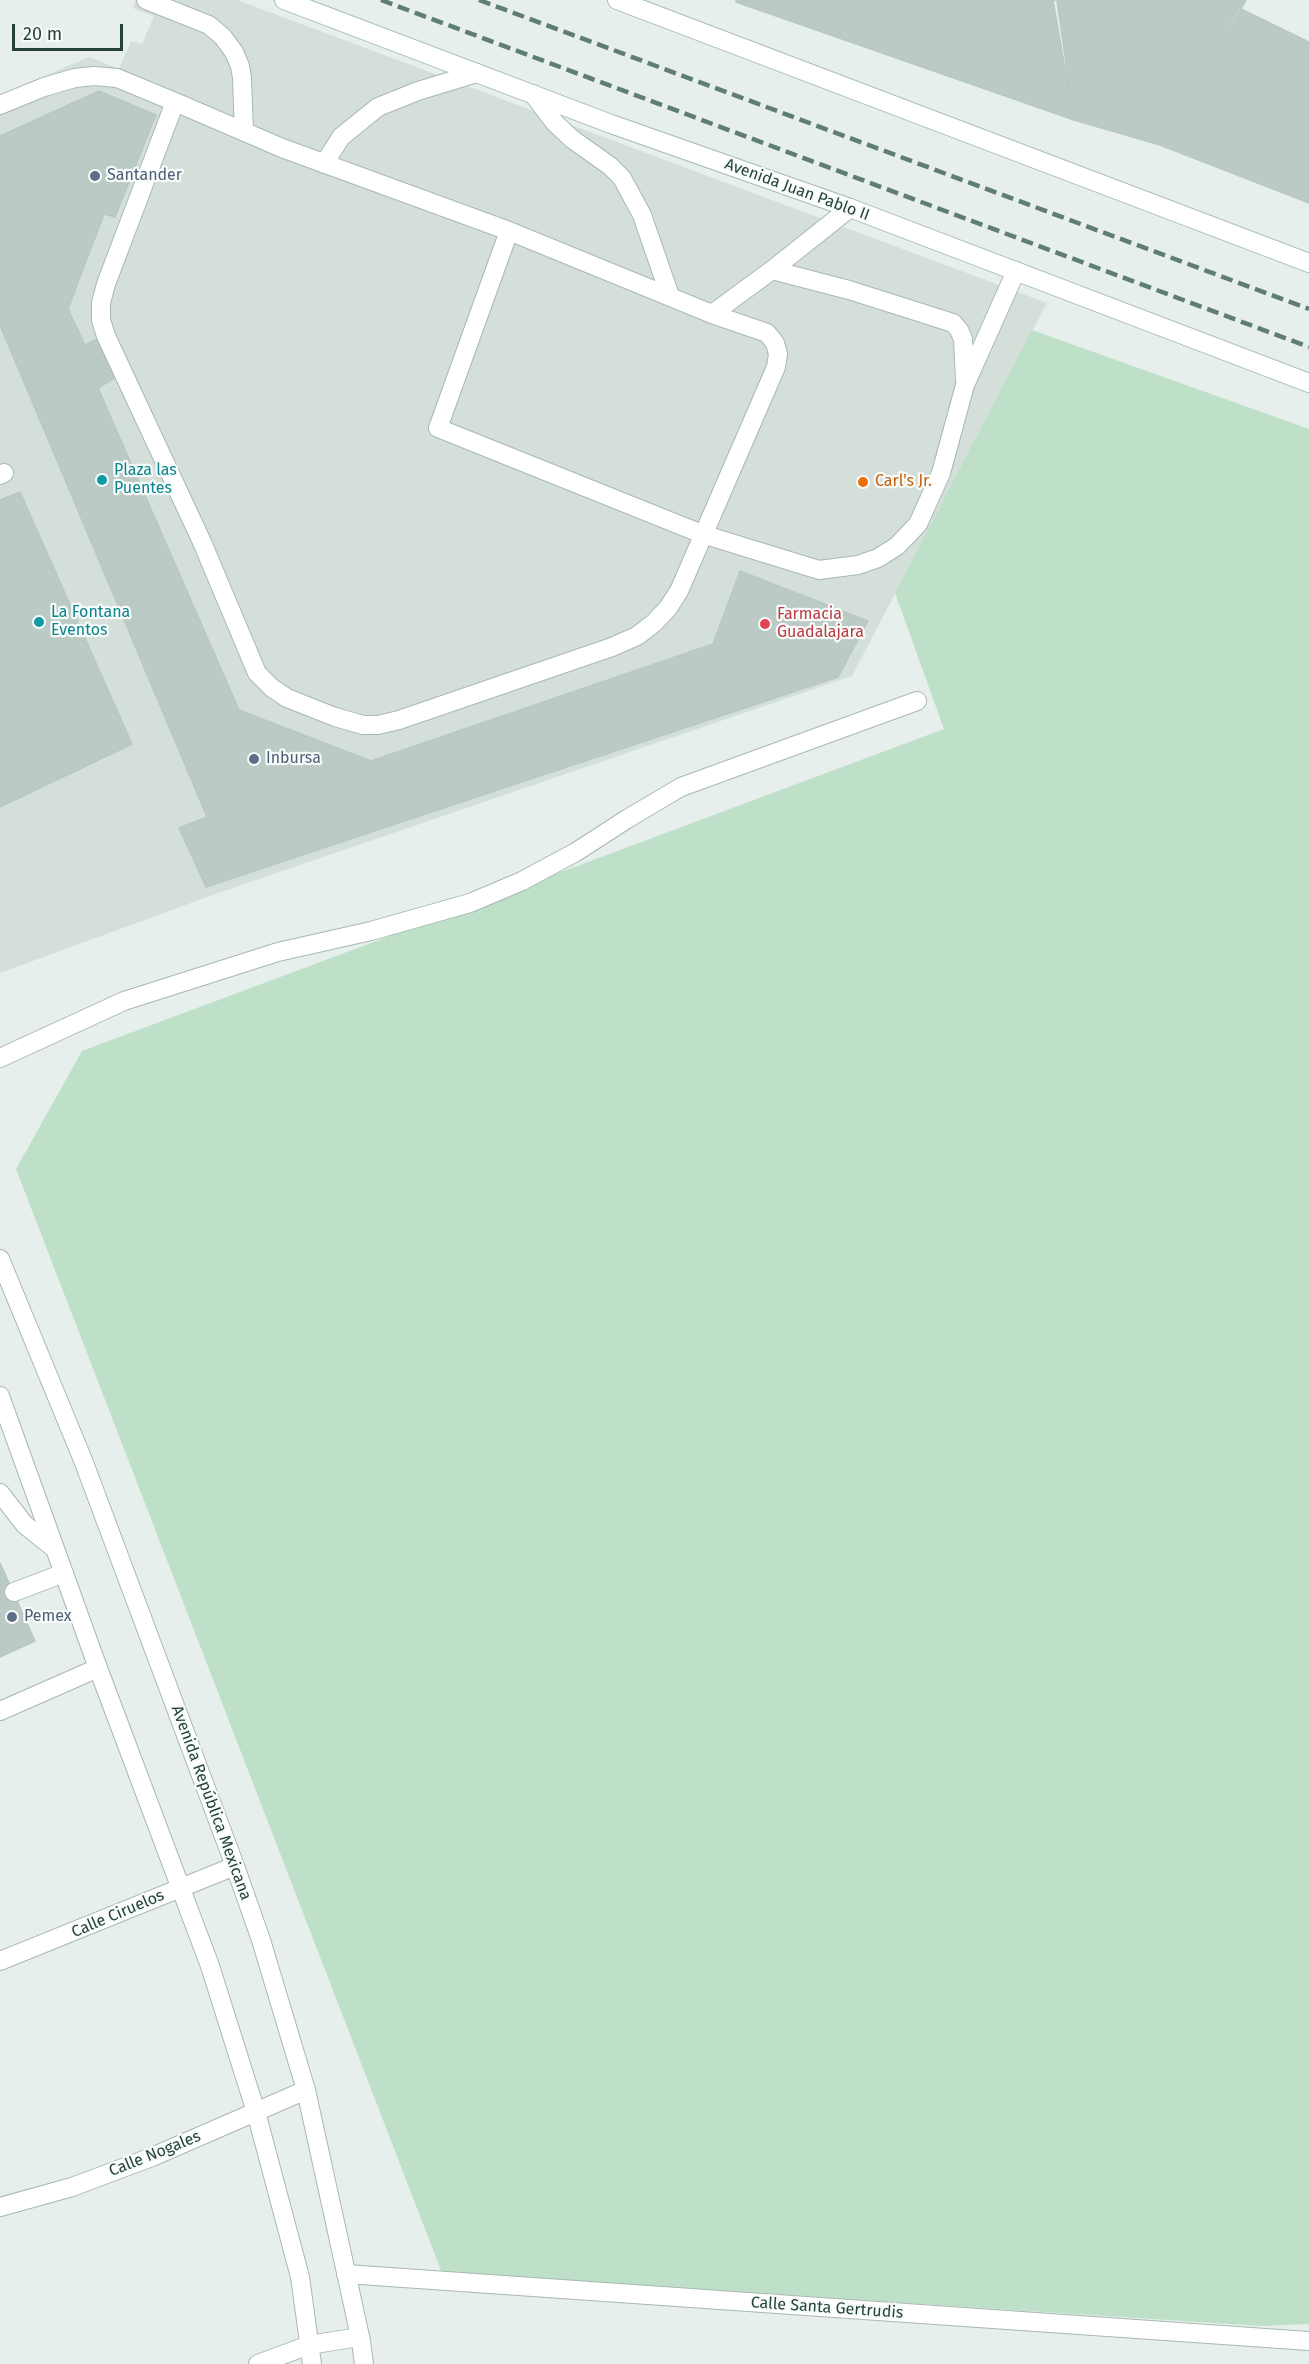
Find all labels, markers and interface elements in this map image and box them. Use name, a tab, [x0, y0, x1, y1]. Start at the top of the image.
scale bar	[15, 12, 126, 50]
text: 20 m	[23, 23, 62, 45]
street label: Avenida Juan Pablo II	[722, 155, 872, 225]
place label: Santander	[107, 166, 182, 186]
marker: Santander	[88, 169, 102, 183]
place label: Plaza las Puentes	[114, 461, 177, 499]
place label: Carl's Jr.	[875, 472, 932, 492]
marker: Plaza las Puentes	[95, 473, 109, 487]
marker: Carl's Jr.	[856, 475, 870, 489]
place label: La Fontana Eventos	[51, 603, 130, 641]
place label: Farmacia Guadalajara	[777, 605, 864, 643]
marker: La Fontana Eventos	[32, 615, 46, 629]
marker: Farmacia Guadalajara	[758, 617, 772, 631]
place label: Inbursa	[266, 749, 321, 769]
marker: Inbursa	[247, 752, 261, 766]
place label: Pemex	[24, 1607, 72, 1627]
marker: Pemex	[5, 1610, 19, 1624]
street label: Avenida República Mexicana	[167, 1703, 255, 1903]
street label: Calle Ciruelos	[69, 1886, 167, 1942]
street label: Calle Nogales	[106, 2127, 204, 2181]
street label: Calle Santa Gertrudis	[750, 2293, 904, 2323]

